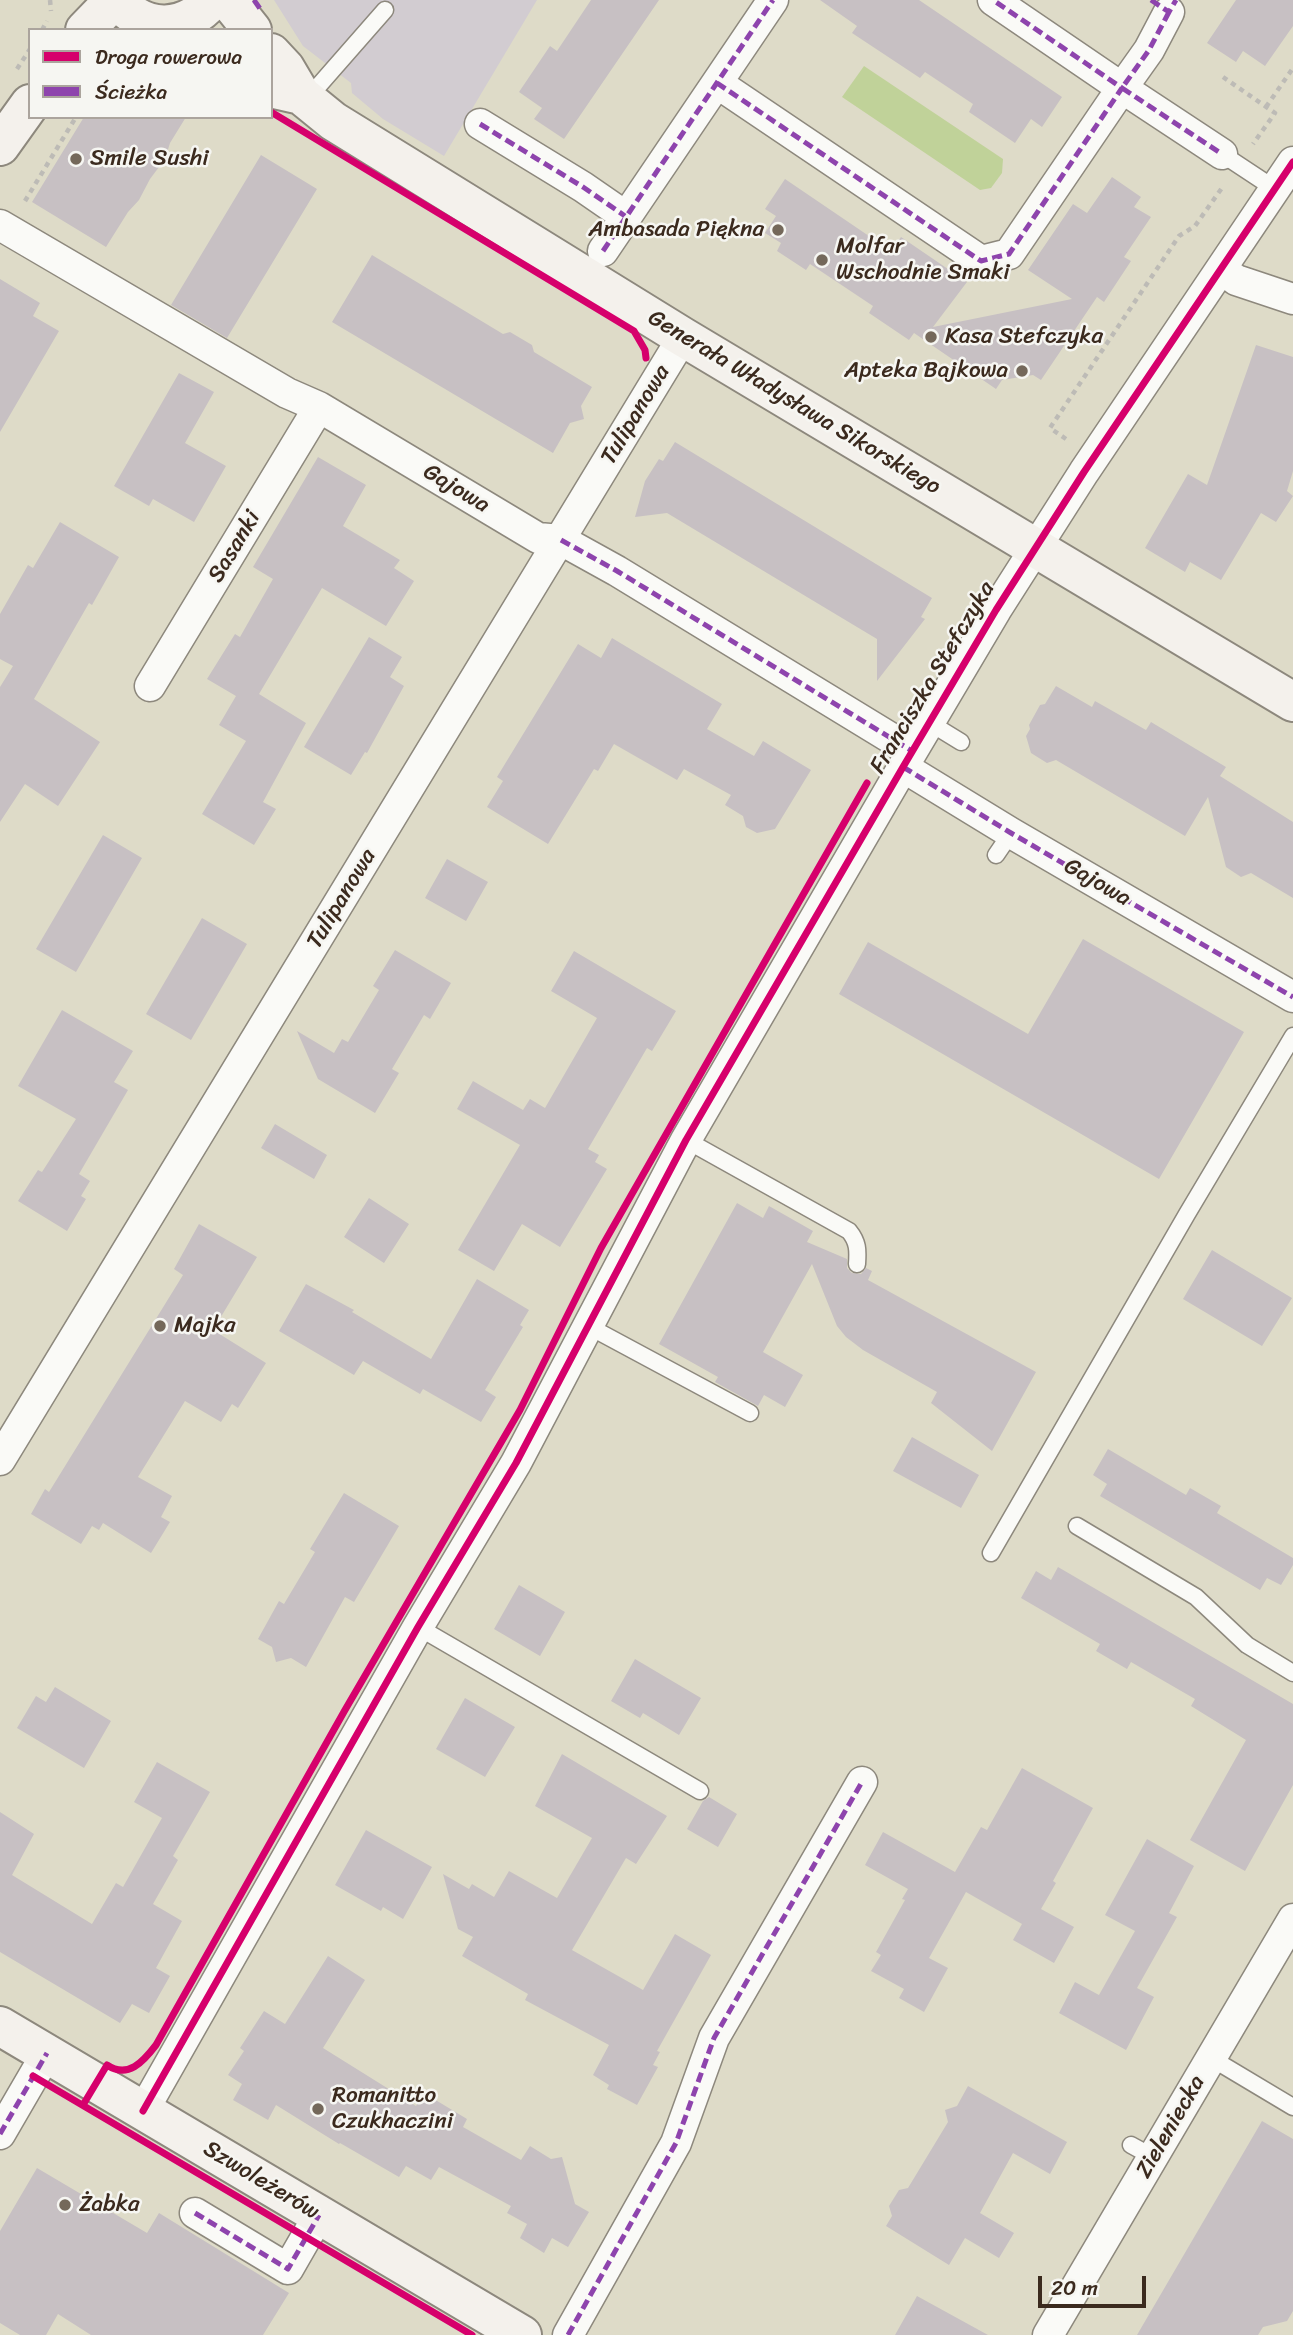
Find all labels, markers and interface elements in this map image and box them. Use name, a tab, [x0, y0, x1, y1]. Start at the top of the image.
legend	[28, 28, 273, 119]
text: Droga rowerowa	[95, 38, 242, 76]
text: Ścieżka	[95, 73, 167, 111]
place label: Smile Sushi	[90, 145, 209, 173]
marker: Smile Sushi	[68, 151, 84, 167]
place label: Ambasada Piękna	[589, 216, 764, 244]
marker: Ambasada Piękna	[770, 222, 786, 238]
place label: Molfar Wschodnie Smaki	[836, 233, 1010, 287]
marker: Molfar Wschodnie Smaki	[814, 252, 830, 268]
street label: Generała Władysława Sikorskiego	[643, 305, 945, 501]
place label: Kasa Stefczyka	[945, 323, 1103, 351]
marker: Kasa Stefczyka	[923, 329, 939, 345]
place label: Apteka Bajkowa	[844, 357, 1008, 385]
street label: Tulipanowa	[596, 360, 676, 470]
marker: Apteka Bajkowa	[1014, 363, 1030, 379]
street label: Gajowa	[418, 459, 494, 519]
street label: Sasanki	[203, 506, 267, 588]
street label: Franciszka Stefczyka	[865, 577, 1001, 779]
street label: Tulipanowa	[302, 844, 382, 954]
street label: Gajowa	[1059, 853, 1135, 913]
place label: Majka	[174, 1312, 236, 1340]
marker: Majka	[152, 1318, 168, 1334]
street label: Zieleniecka	[1131, 2071, 1211, 2183]
place label: Romanitto Czukhaczini	[332, 2082, 453, 2136]
marker: Romanitto Czukhaczini	[310, 2101, 326, 2117]
street label: Szwoleżerów	[198, 2136, 324, 2226]
place label: Żabka	[79, 2191, 139, 2219]
marker: Żabka	[57, 2197, 73, 2213]
scale bar	[1041, 2262, 1150, 2306]
text: 20 m	[1051, 2269, 1098, 2307]

